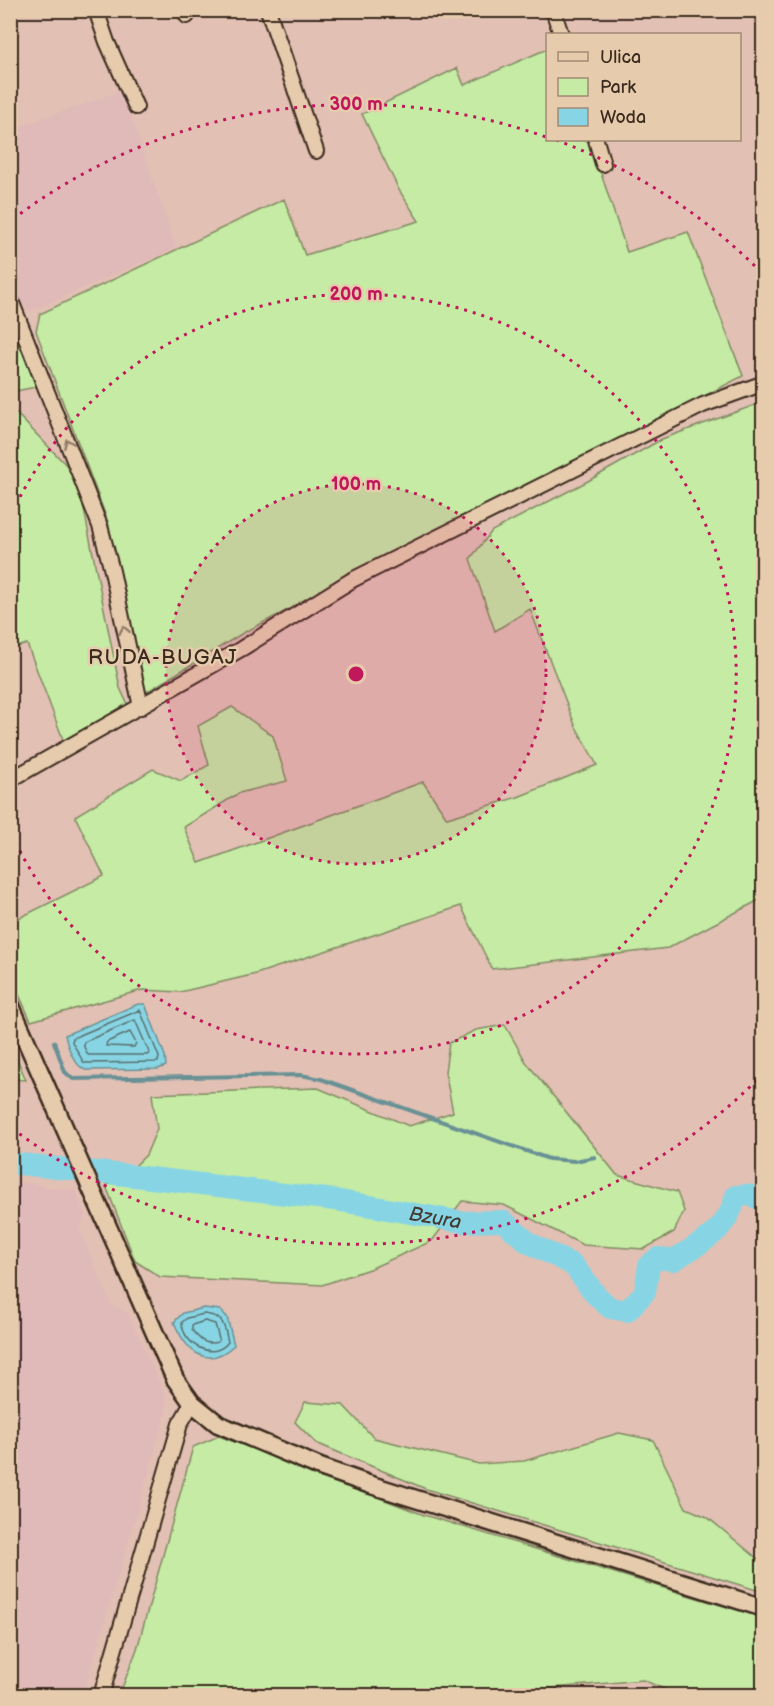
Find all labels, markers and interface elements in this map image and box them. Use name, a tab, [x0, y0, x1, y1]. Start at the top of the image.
legend	[546, 33, 741, 141]
text: Ulica	[600, 47, 641, 68]
text: Park	[600, 77, 636, 98]
text: 300 m	[329, 94, 383, 115]
text: Woda	[600, 107, 646, 128]
text: 200 m	[329, 284, 383, 305]
one-way arrow	[63, 439, 75, 450]
text: 100 m	[331, 474, 381, 495]
one-way arrow	[118, 625, 131, 635]
district label: RUDA-BUGAJ	[88, 645, 238, 670]
centre of rings	[346, 664, 366, 684]
water label: Bzura	[407, 1202, 463, 1235]

